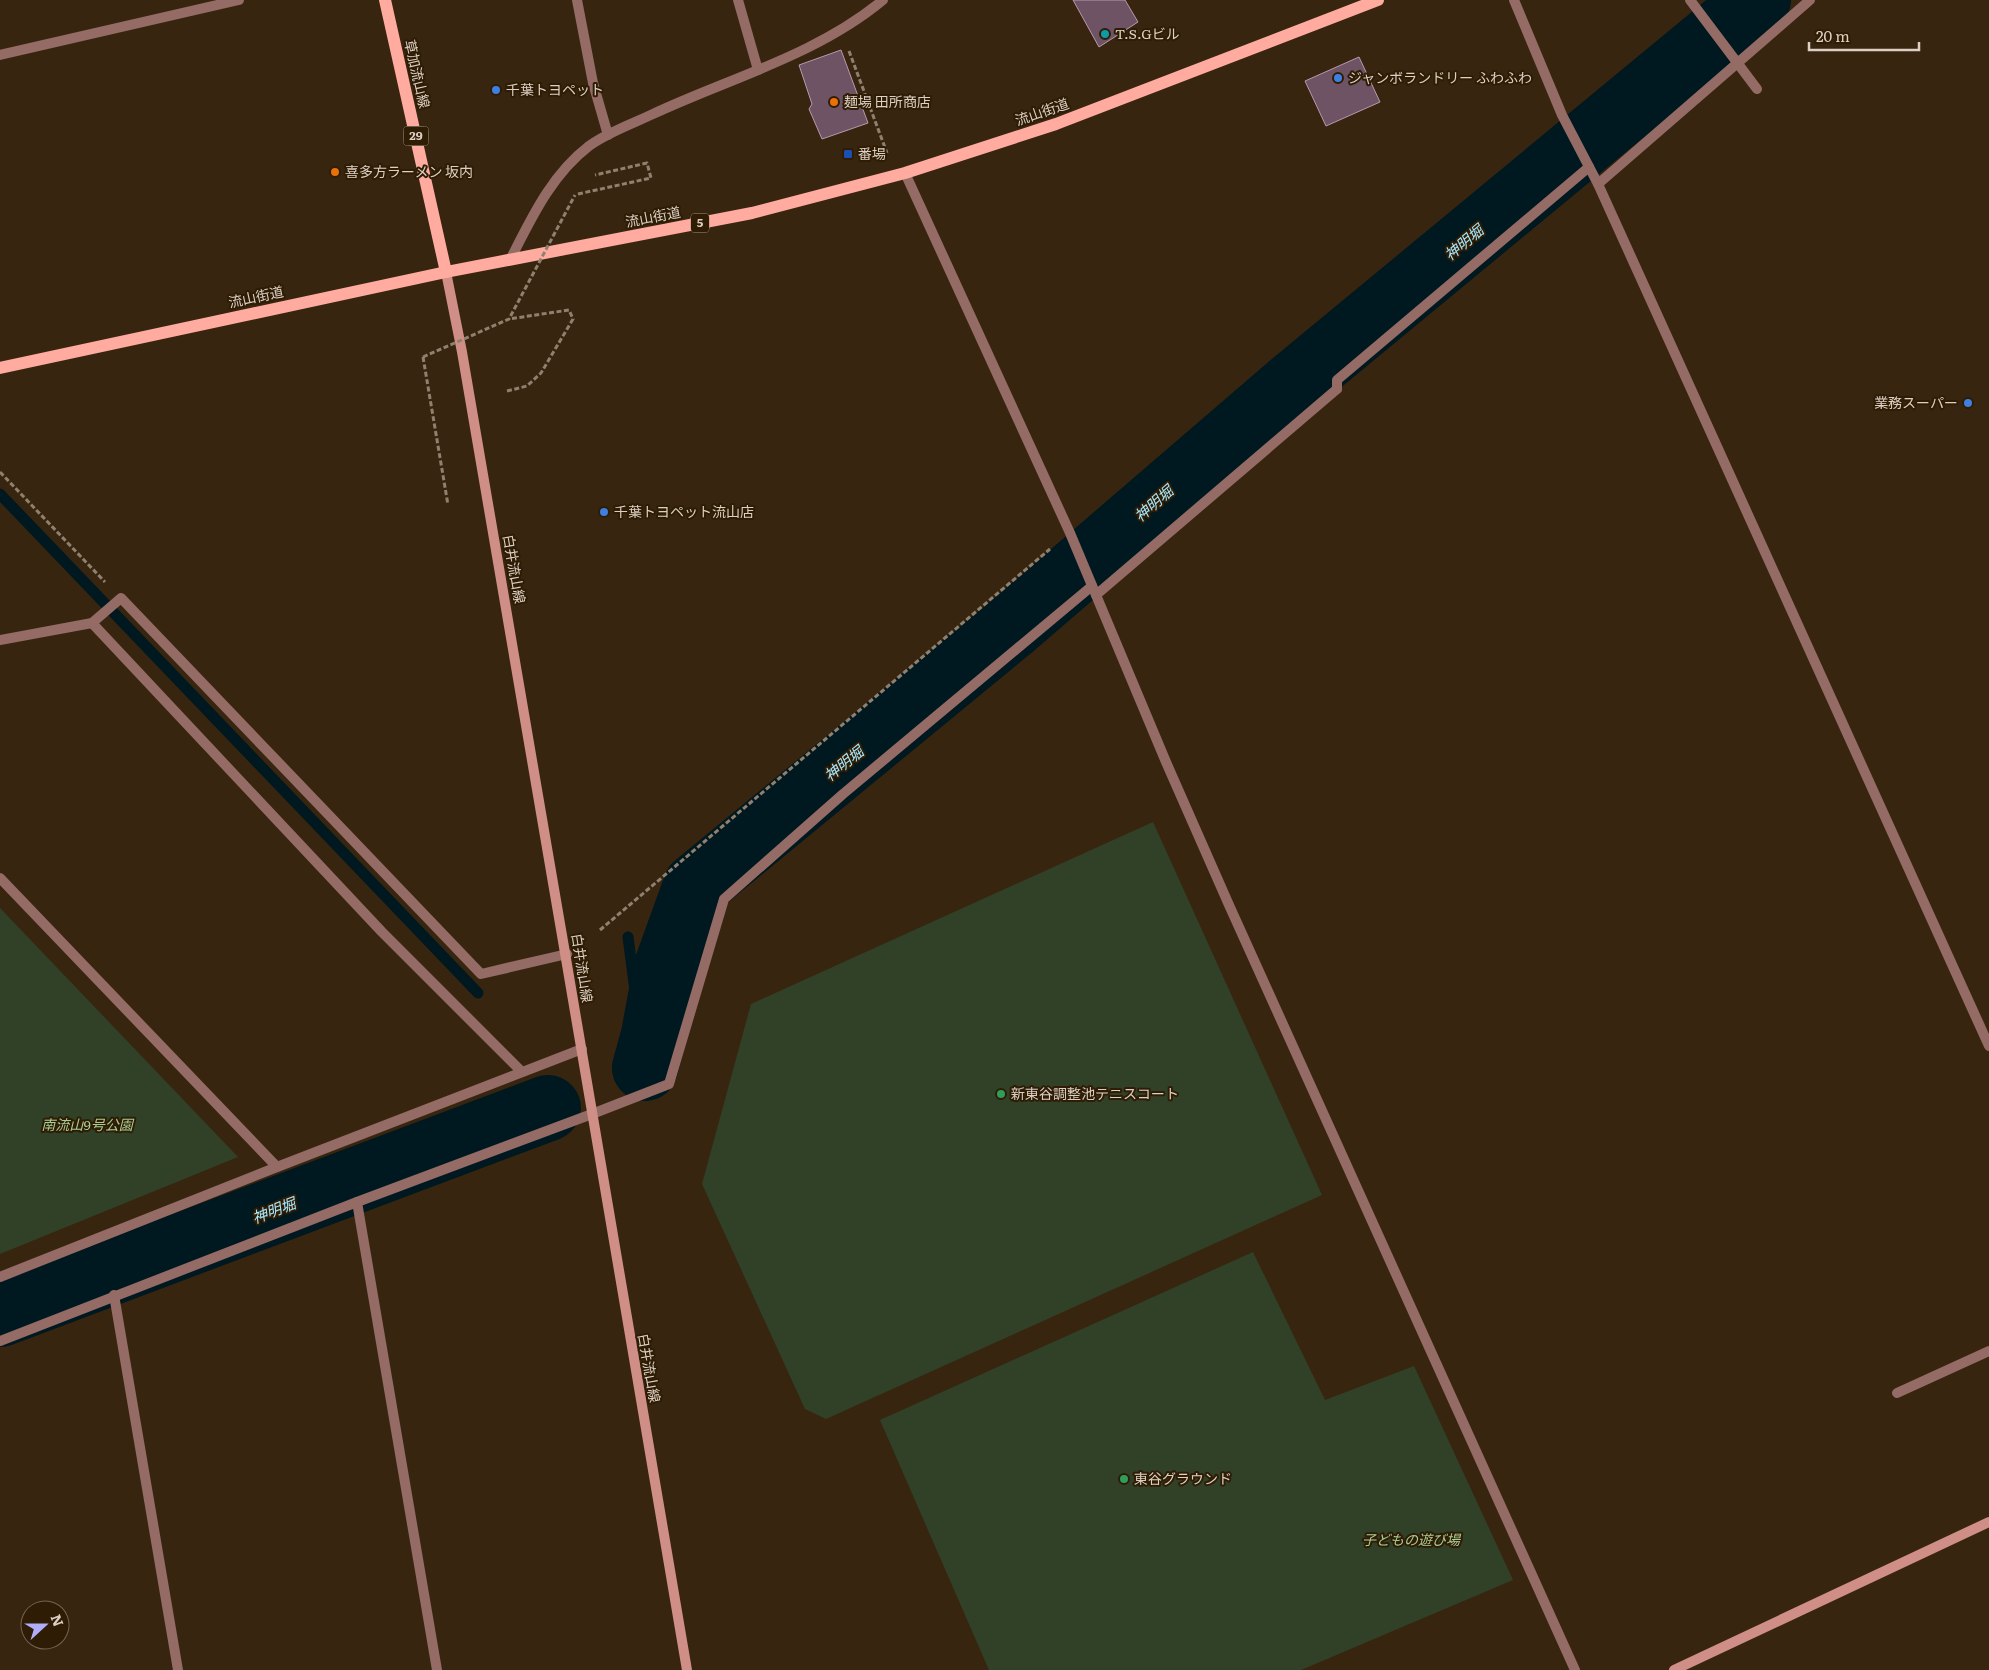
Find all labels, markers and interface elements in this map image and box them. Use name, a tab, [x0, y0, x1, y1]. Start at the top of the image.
scale bar	[1809, 20, 1919, 52]
place label: T.S.Gビル	[1115, 23, 1180, 43]
text: 20 m	[1816, 24, 1850, 47]
marker: T.S.Gビル	[1099, 28, 1111, 40]
street label: 草加流山線	[400, 37, 436, 110]
place label: ジャンボランドリー ふわふわ	[1348, 67, 1532, 87]
marker: ジャンボランドリー ふわふわ	[1332, 72, 1344, 84]
place label: 千葉トヨペット	[506, 79, 604, 99]
marker: 千葉トヨペット	[490, 84, 502, 96]
place label: 麺場 田所商店	[844, 91, 931, 111]
street label: 流山街道	[1012, 92, 1071, 130]
marker: 麺場 田所商店	[828, 96, 840, 108]
road number: 29	[404, 126, 428, 146]
place label: 番場	[858, 143, 886, 163]
marker: 番場	[842, 148, 854, 160]
place label: 喜多方ラーメン 坂内	[345, 161, 473, 181]
marker: 喜多方ラーメン 坂内	[329, 166, 341, 178]
street label: 流山街道	[623, 201, 682, 231]
road number: 5	[691, 214, 709, 232]
water label: 神明堀	[1438, 217, 1489, 265]
street label: 流山街道	[226, 280, 285, 312]
place label: 業務スーパー	[1874, 392, 1958, 412]
marker: 業務スーパー	[1962, 397, 1974, 409]
water label: 神明堀	[1128, 478, 1179, 526]
place label: 千葉トヨペット流山店	[614, 501, 754, 521]
marker: 千葉トヨペット流山店	[598, 506, 610, 518]
street label: 白井流山線	[499, 533, 531, 605]
water label: 神明堀	[818, 738, 869, 786]
street label: 白井流山線	[568, 932, 598, 1004]
place label: 新東谷調整池テニスコート	[1011, 1083, 1179, 1103]
marker: 新東谷調整池テニスコート	[995, 1088, 1007, 1100]
park label: 南流山9号公園	[41, 1114, 135, 1134]
water label: 神明堀	[248, 1190, 300, 1228]
street label: 白井流山線	[634, 1332, 666, 1404]
place label: 東谷グラウンド	[1134, 1468, 1232, 1488]
marker: 東谷グラウンド	[1118, 1473, 1130, 1485]
park label: 子どもの遊び場	[1362, 1529, 1462, 1549]
north arrow	[20, 1600, 70, 1650]
text: N	[47, 1611, 70, 1629]

